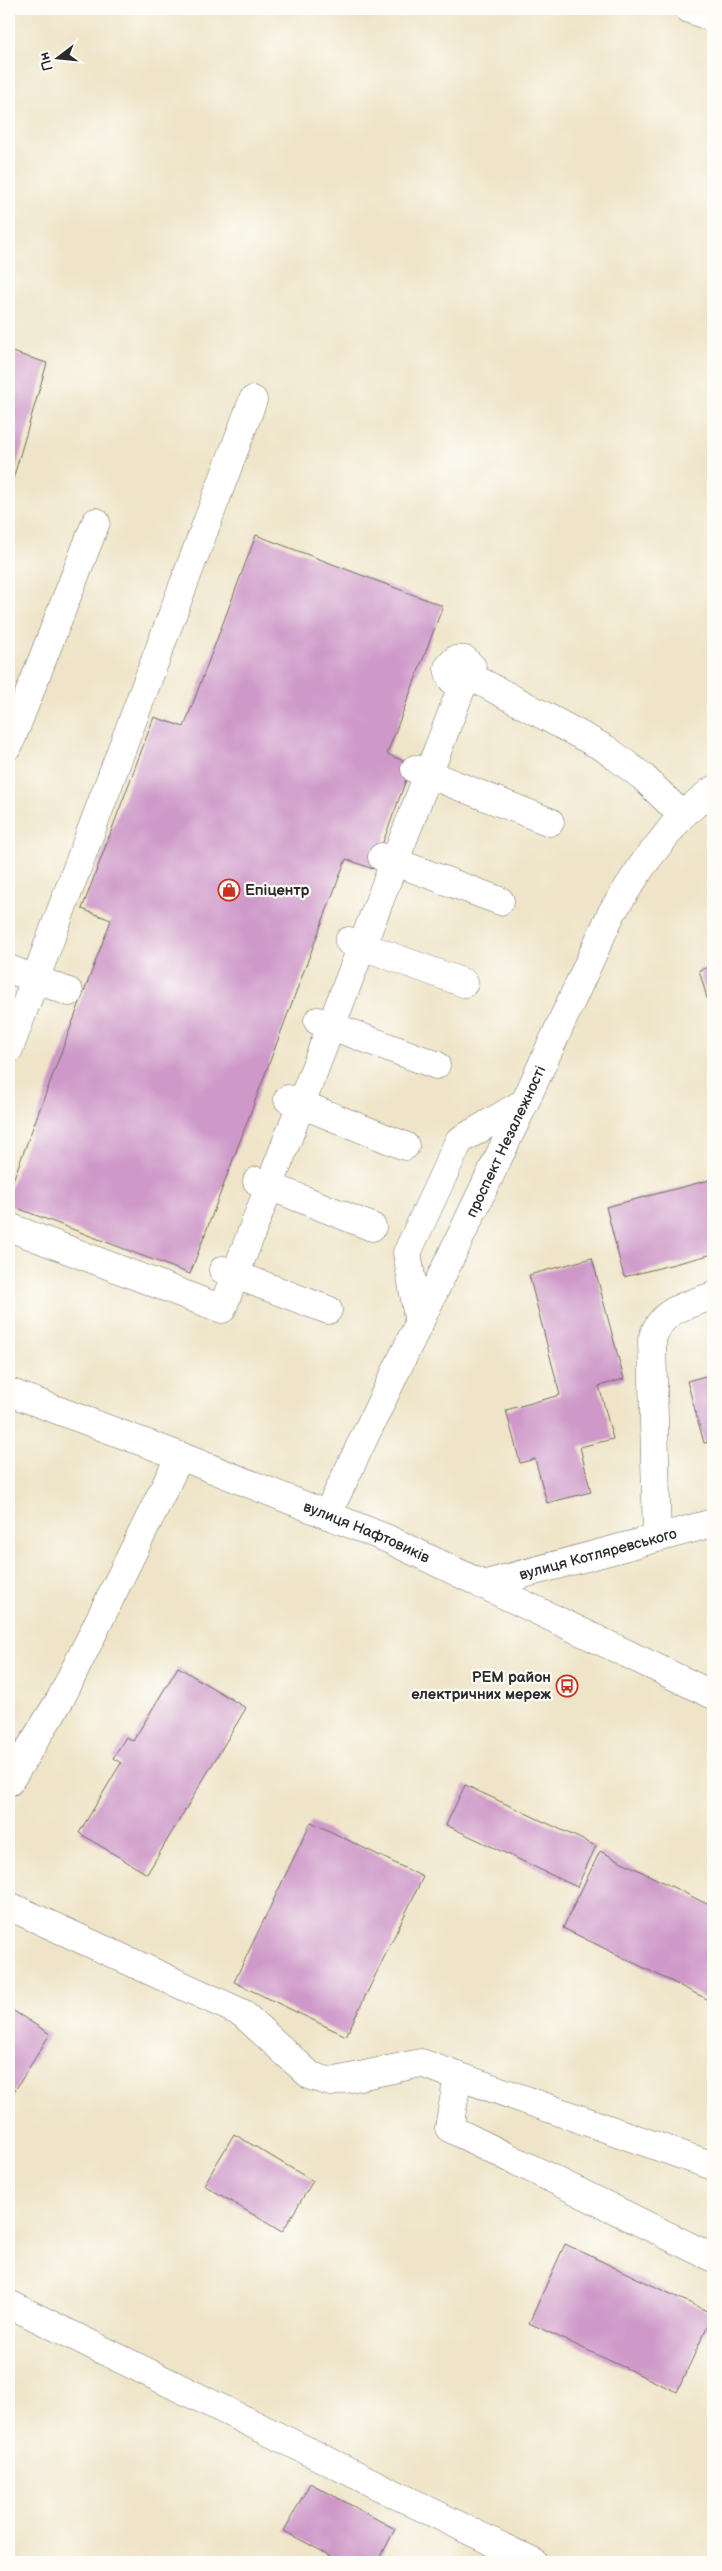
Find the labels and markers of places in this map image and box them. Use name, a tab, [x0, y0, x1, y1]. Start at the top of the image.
shop icon: Епіцентр	[217, 878, 241, 902]
place label: Епіцентр	[245, 881, 310, 900]
place label: РЕМ район електричних мереж	[411, 1668, 552, 1704]
bus stop icon: РЕМ район електричних мереж	[555, 1674, 579, 1698]

